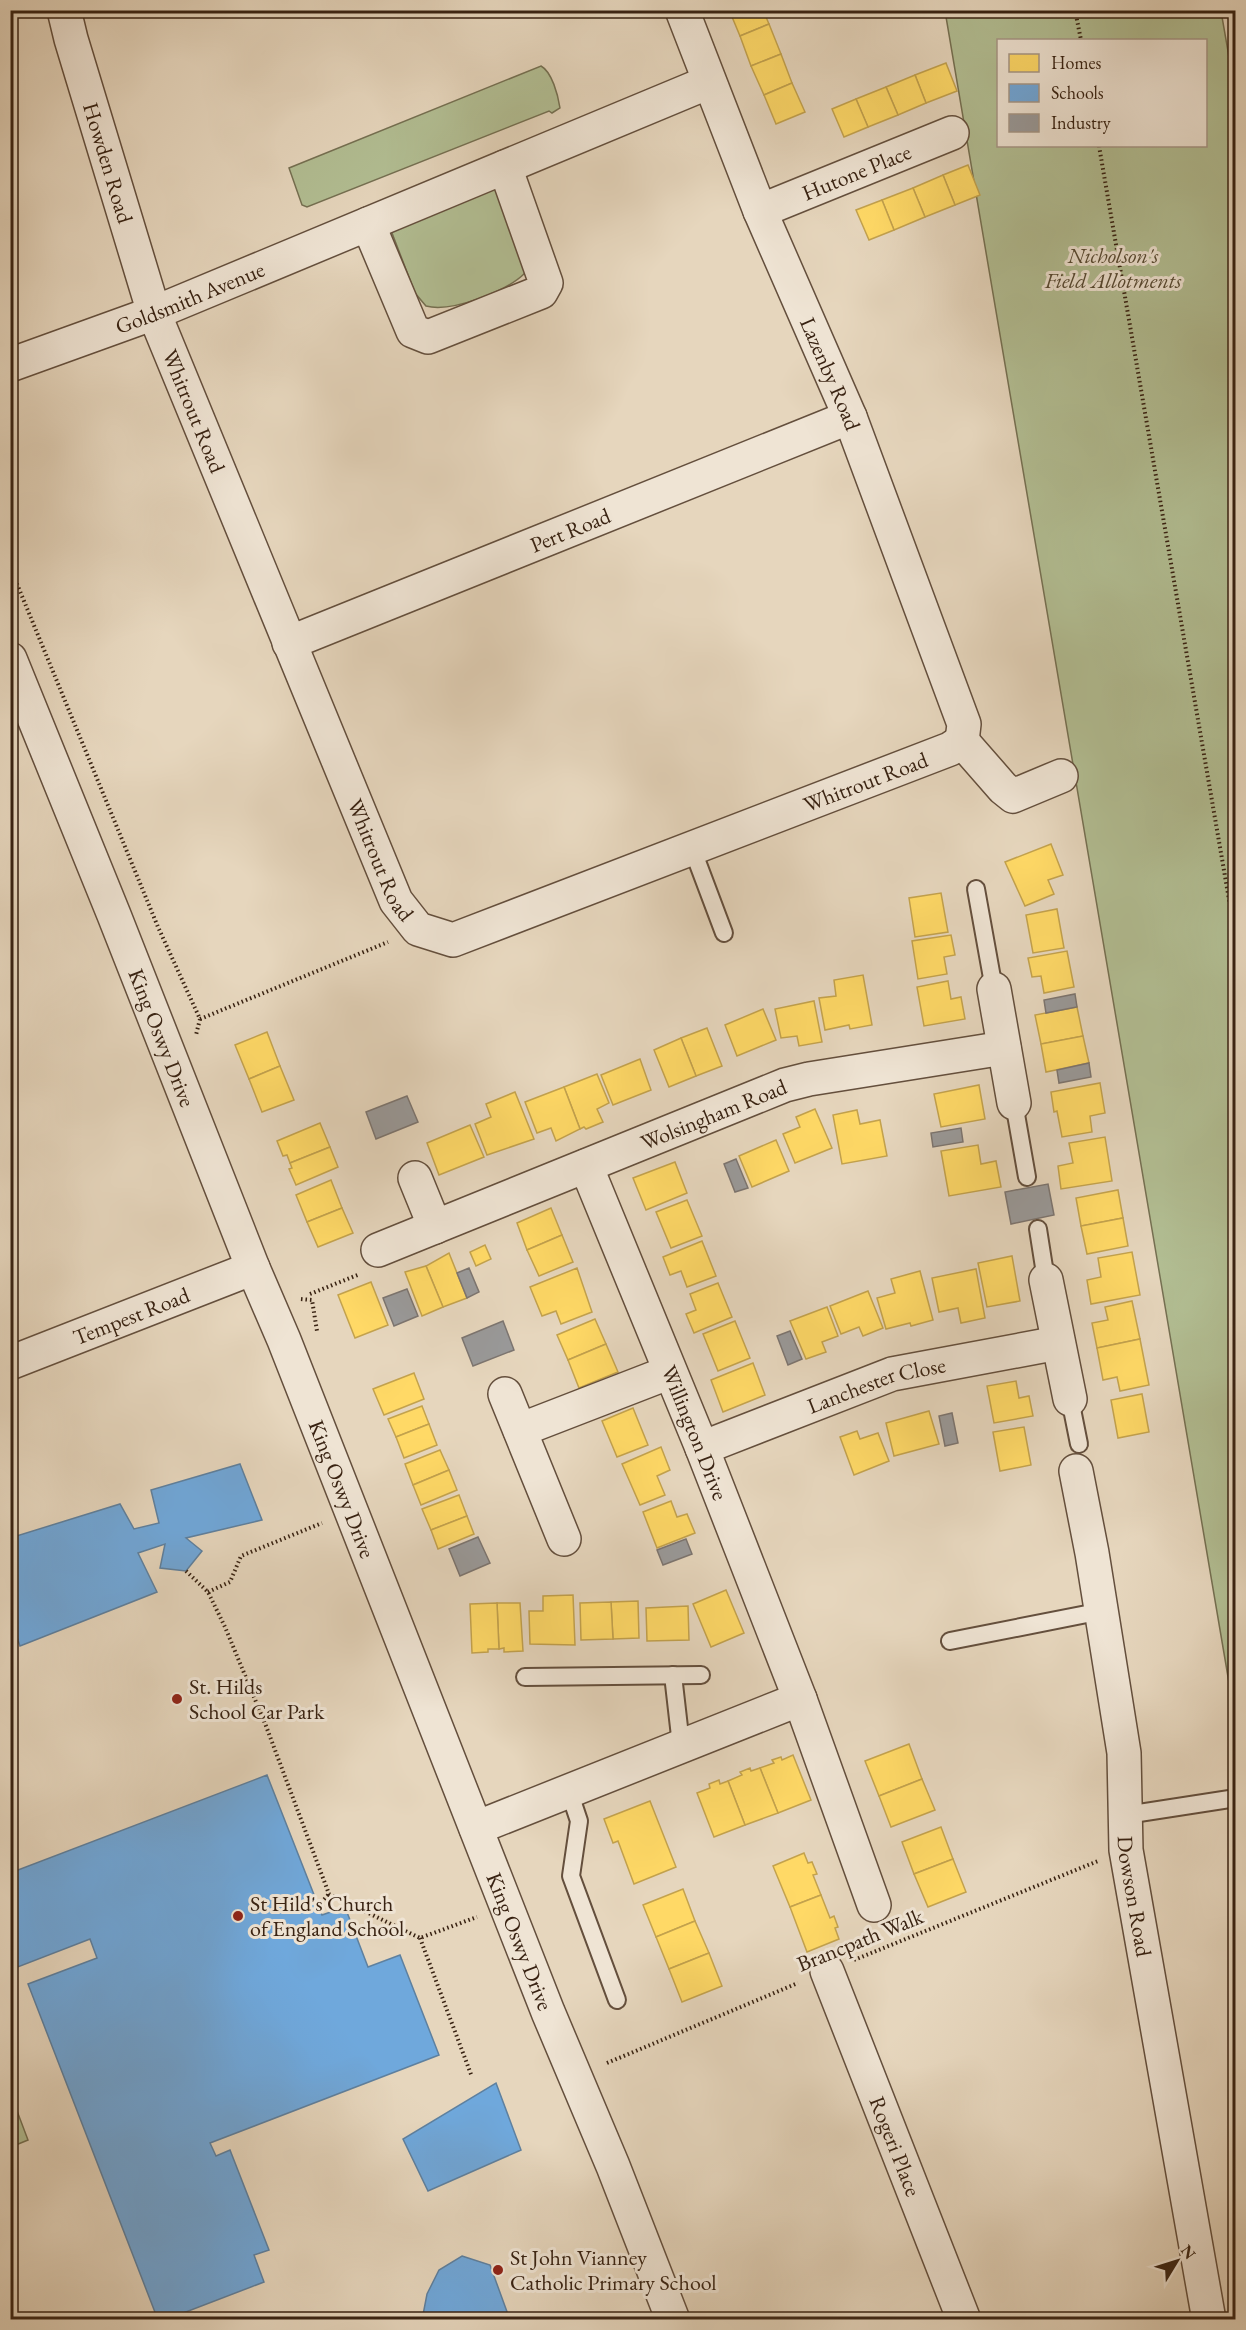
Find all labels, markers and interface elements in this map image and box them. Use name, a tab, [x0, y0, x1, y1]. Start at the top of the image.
legend	[997, 39, 1207, 147]
text: Homes	[1051, 51, 1102, 74]
text: Schools	[1051, 81, 1104, 104]
street label: Howden Road	[76, 99, 141, 227]
text: Industry	[1051, 111, 1111, 134]
street label: Hutone Place	[798, 137, 916, 207]
park label: Nicholson's Field Allotments	[1044, 241, 1182, 295]
street label: Goldsmith Avenue	[111, 254, 269, 340]
street label: Lazenby Road	[794, 312, 868, 435]
street label: Whitrout Road	[156, 345, 233, 478]
street label: Pert Road	[525, 500, 615, 559]
street label: Whitrout Road	[799, 744, 932, 819]
street label: Whitrout Road	[341, 794, 421, 928]
street label: King Oswy Drive	[122, 964, 203, 1111]
street label: Wolsingham Road	[636, 1071, 792, 1157]
street label: Tempest Road	[69, 1280, 194, 1352]
street label: Lanchester Close	[803, 1350, 948, 1420]
street label: Willington Drive	[655, 1361, 736, 1505]
street label: King Oswy Drive	[302, 1416, 383, 1562]
place label: St. Hilds School Car Park	[189, 1672, 325, 1726]
marker: St. Hilds School Car Park	[170, 1692, 184, 1706]
street label: Dowson Road	[1111, 1835, 1159, 1960]
street label: King Oswy Drive	[480, 1868, 561, 2015]
place label: St Hild's Church of England School	[250, 1889, 404, 1943]
street label: Brancpath Walk	[792, 1901, 928, 1979]
marker: St Hild's Church of England School	[231, 1909, 245, 1923]
street label: Rogeri Place	[863, 2092, 929, 2201]
north arrow	[1147, 2231, 1207, 2291]
text: N	[1176, 2241, 1201, 2264]
place label: St John Vianney Catholic Primary School	[510, 2243, 717, 2297]
marker: St John Vianney Catholic Primary School	[491, 2263, 505, 2277]

